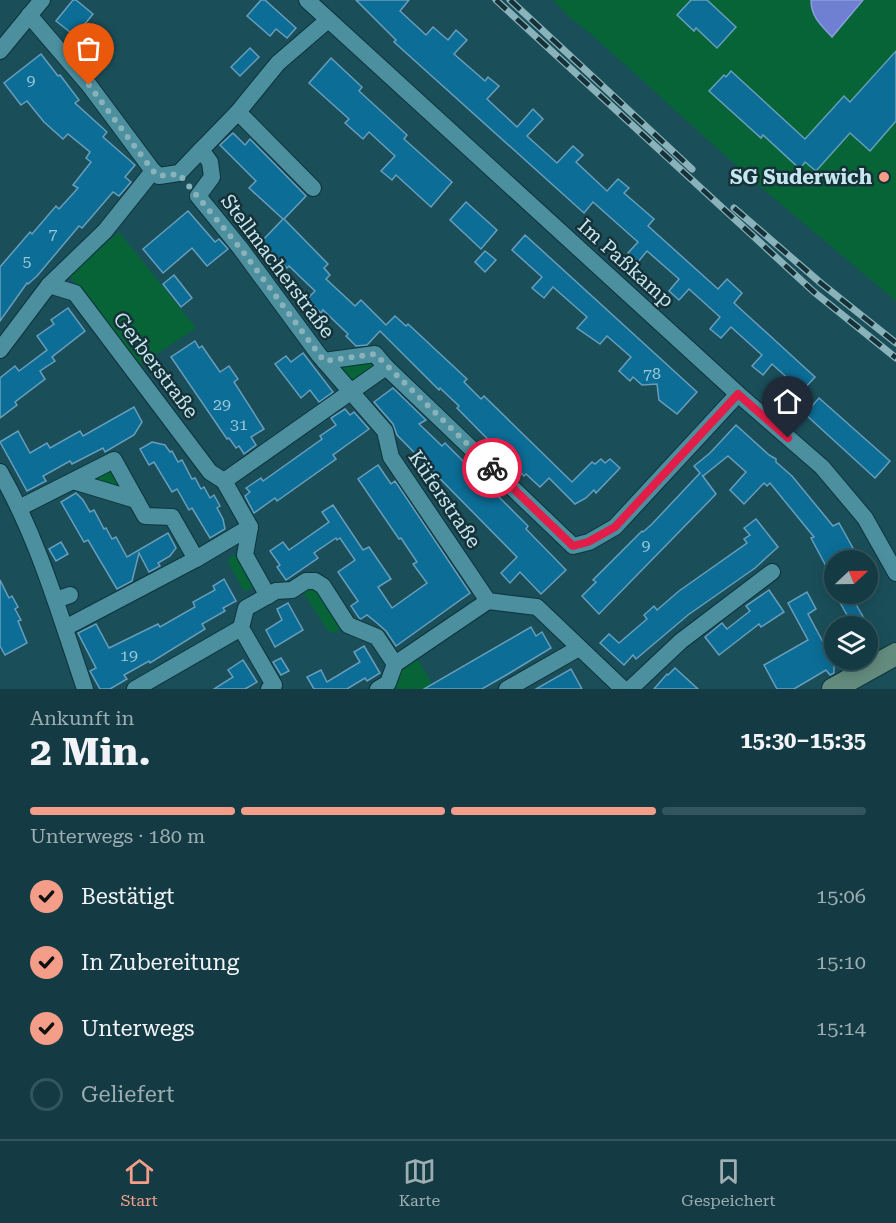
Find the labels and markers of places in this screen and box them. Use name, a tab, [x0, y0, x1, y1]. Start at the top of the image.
pin	[63, 23, 114, 85]
place label: SG Suderwich	[730, 165, 873, 189]
marker: SG Suderwich	[877, 170, 891, 184]
pin	[762, 376, 813, 438]

